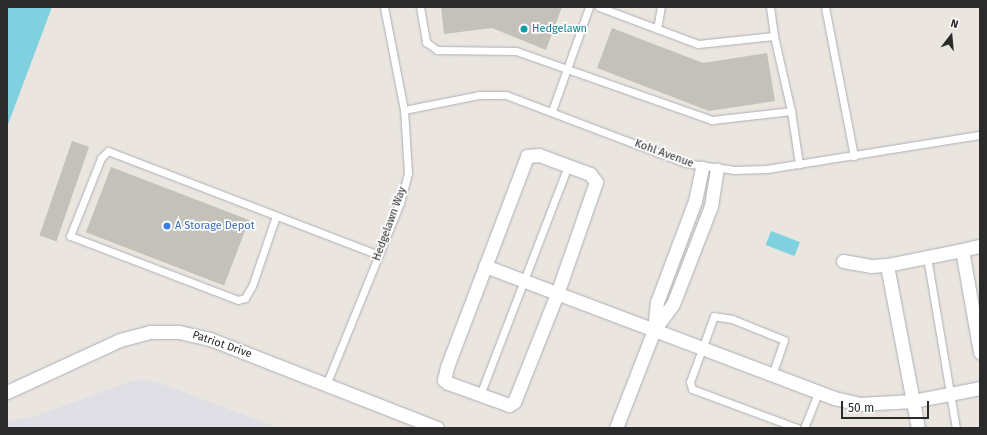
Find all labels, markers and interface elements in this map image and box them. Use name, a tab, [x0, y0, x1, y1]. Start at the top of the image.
north arrow	[931, 16, 971, 56]
text: N	[949, 17, 960, 31]
place label: Hedgelawn	[532, 22, 587, 36]
marker: Hedgelawn	[519, 24, 529, 34]
street label: Kohl Avenue	[633, 137, 695, 171]
street label: Hedgelawn Way	[370, 185, 410, 263]
place label: A Storage Depot	[175, 219, 255, 233]
marker: A Storage Depot	[162, 221, 172, 231]
street label: Patriot Drive	[190, 329, 254, 361]
scale bar	[843, 393, 931, 419]
text: 50 m	[848, 401, 874, 415]

